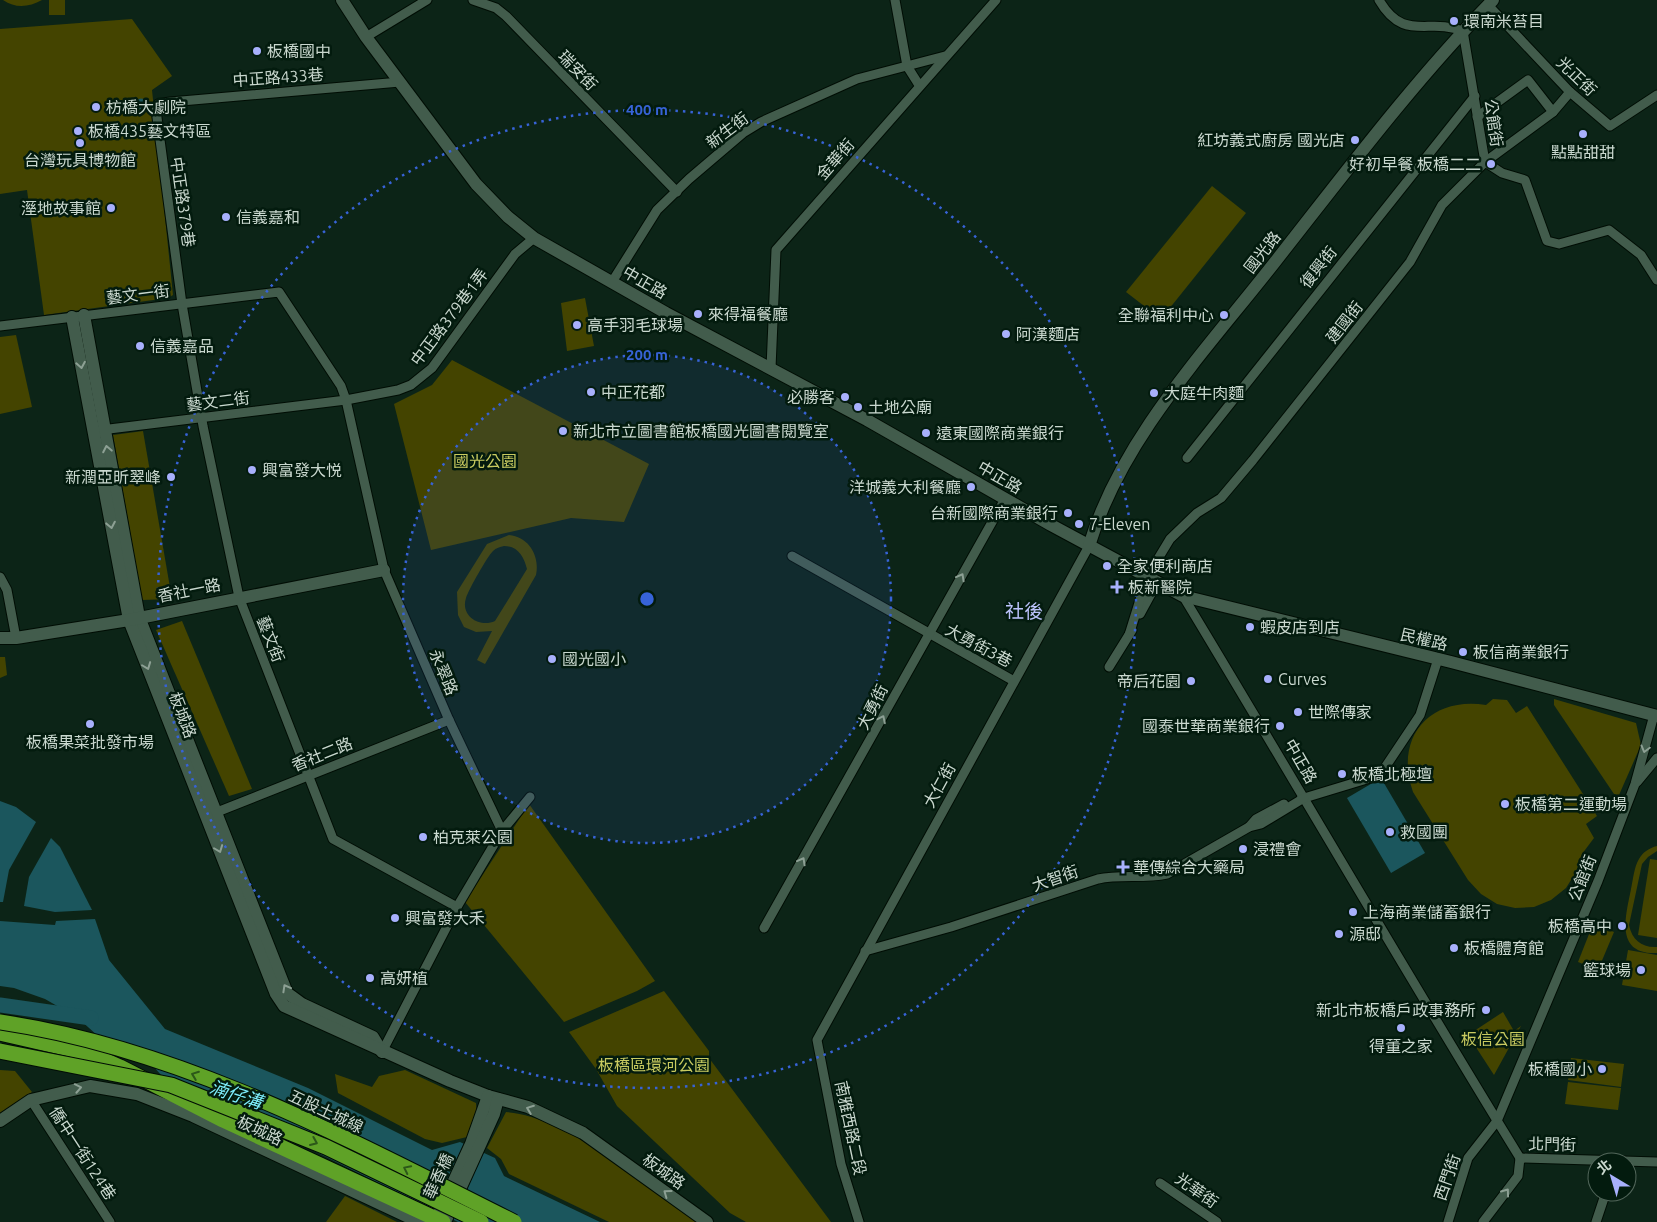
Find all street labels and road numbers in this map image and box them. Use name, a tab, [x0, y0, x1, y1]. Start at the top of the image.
street label: 瑞安街	[555, 46, 601, 94]
street label: 光正街	[1553, 53, 1601, 99]
street label: 中正路433巷	[232, 65, 324, 89]
street label: 公館街	[1482, 98, 1506, 148]
street label: 新生街	[702, 108, 752, 152]
street label: 金華街	[812, 135, 858, 183]
street label: 中正路379巷	[168, 156, 198, 248]
street label: 國光路	[1240, 228, 1284, 276]
street label: 復興街	[1296, 243, 1340, 291]
street label: 中正路	[620, 262, 670, 302]
street label: 中正路379巷1弄	[407, 265, 491, 369]
street label: 藝文一街	[105, 281, 171, 307]
street label: 建國街	[1322, 298, 1366, 346]
street label: 藝文二街	[185, 388, 251, 414]
street label: 中正路	[975, 457, 1025, 497]
street label: 香社一路	[156, 575, 222, 605]
street label: 藝文街	[254, 613, 288, 665]
street label: 大勇街3巷	[943, 620, 1015, 670]
street label: 民權路	[1399, 625, 1449, 653]
street label: 永翠路	[426, 646, 462, 698]
street label: 大勇街	[853, 682, 891, 732]
street label: 板城路	[166, 689, 200, 741]
street label: 香社二路	[289, 734, 355, 774]
street label: 中正路	[1281, 736, 1321, 786]
street label: 大仁街	[919, 760, 959, 810]
street label: 公館街	[1565, 852, 1599, 904]
street label: 大智街	[1029, 862, 1081, 894]
street label: 南雅西路二段	[832, 1079, 870, 1177]
street label: 五股土城線	[286, 1086, 366, 1136]
street label: 僑中一街124巷	[46, 1103, 120, 1203]
street label: 板城路	[234, 1112, 286, 1148]
street label: 北門街	[1528, 1135, 1576, 1153]
street label: 華香橋	[420, 1150, 456, 1202]
street label: 板城路	[639, 1150, 689, 1192]
street label: 西門街	[1431, 1151, 1463, 1203]
street label: 光華街	[1172, 1169, 1222, 1211]

